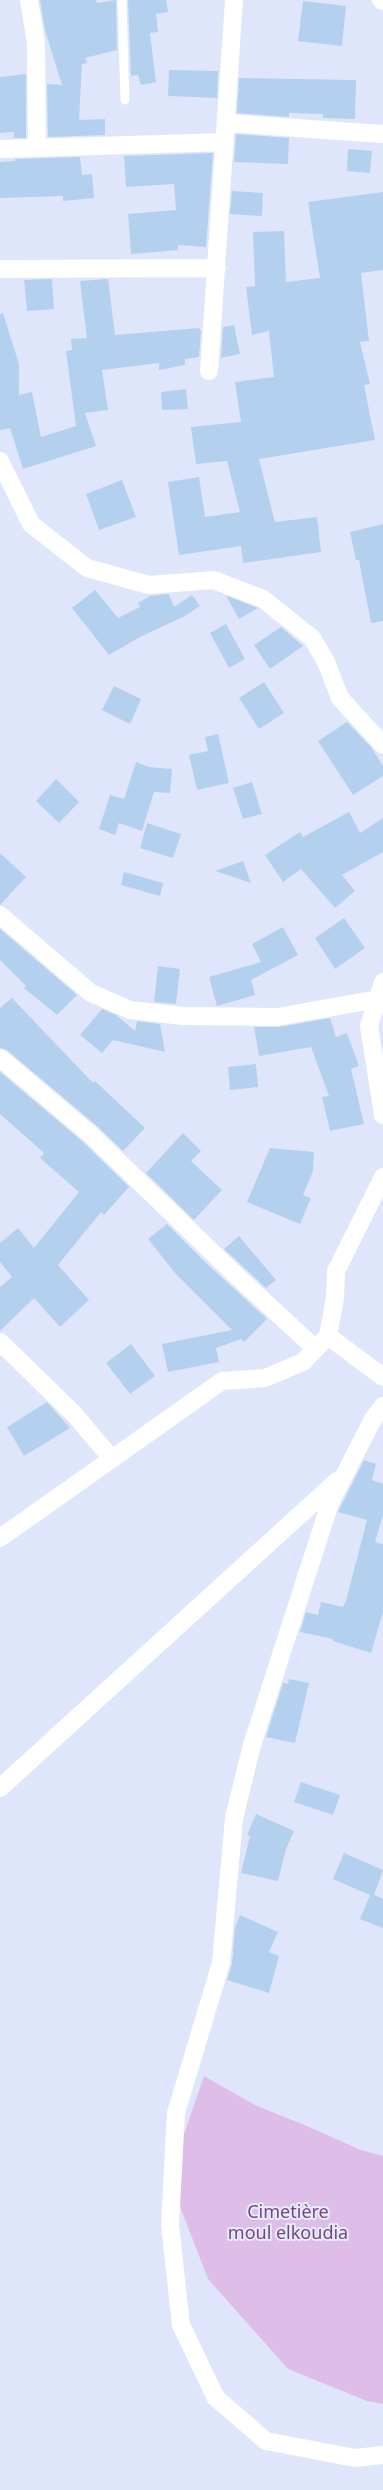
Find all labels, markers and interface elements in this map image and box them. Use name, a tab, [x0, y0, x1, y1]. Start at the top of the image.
park label: Cimetière moul elkoudia	[228, 2199, 348, 2244]

